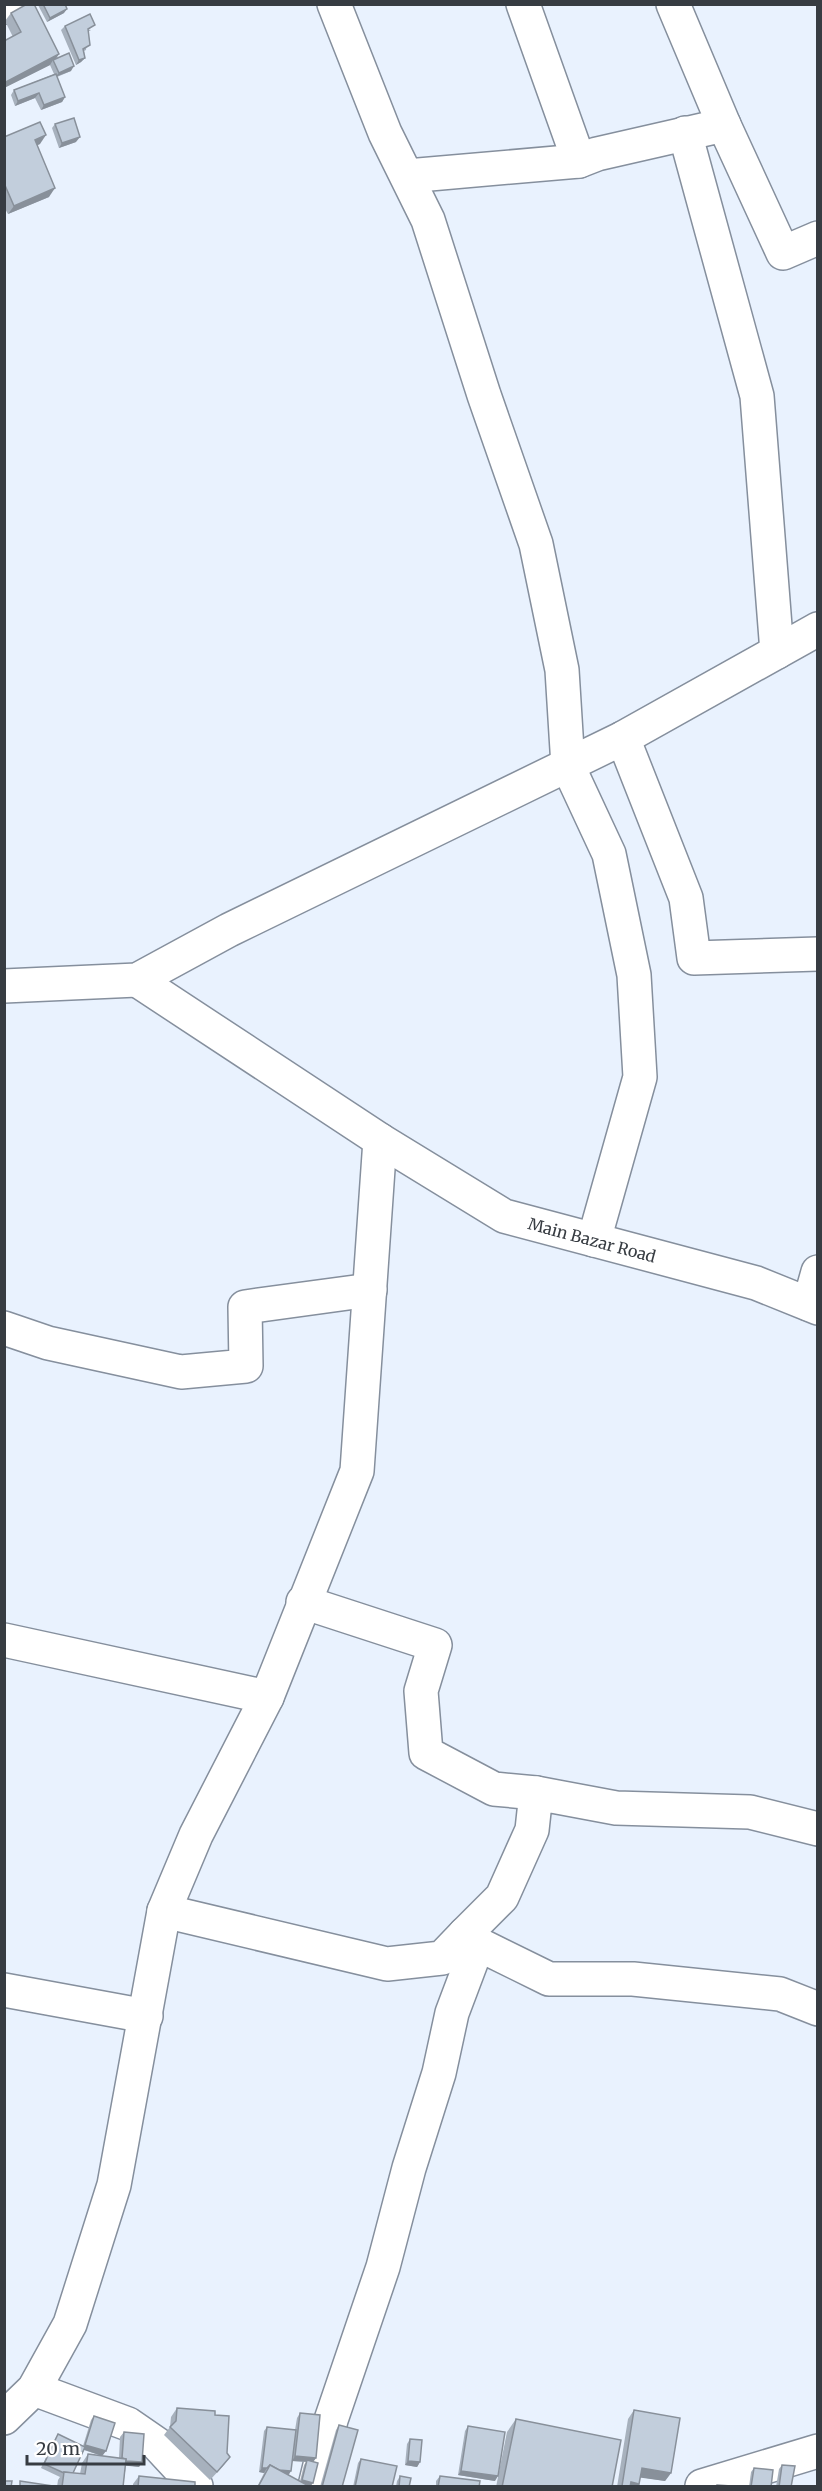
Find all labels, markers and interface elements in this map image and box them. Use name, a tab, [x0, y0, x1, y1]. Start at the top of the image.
street label: Main Bazar Road	[526, 1213, 658, 1267]
scale bar	[27, 2428, 144, 2466]
text: 20 m	[36, 2437, 80, 2460]

